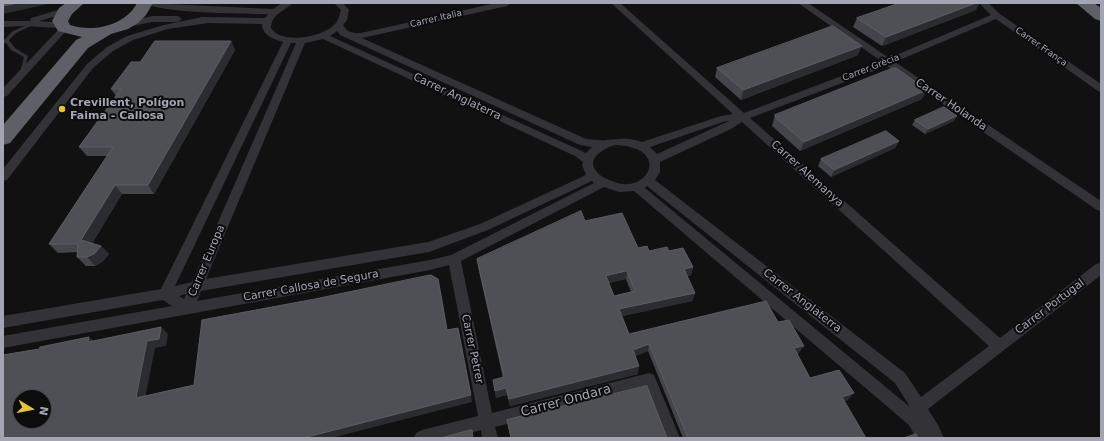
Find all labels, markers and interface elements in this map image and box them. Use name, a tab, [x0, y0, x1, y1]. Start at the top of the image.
street label: Carrer Italia	[409, 8, 463, 30]
street label: Carrer França	[1013, 25, 1069, 69]
street label: Carrer Grècia	[841, 52, 901, 84]
street label: Carrer Anglaterra	[411, 71, 503, 123]
street label: Carrer Holanda	[913, 76, 989, 134]
place label: Crevillent, Polígon Faima - Callosa	[70, 96, 184, 122]
marker: Crevillent, Polígon Faima - Callosa	[57, 104, 67, 114]
street label: Carrer Alemanya	[768, 138, 846, 210]
street label: Carrer Europa	[186, 223, 228, 299]
street label: Carrer Anglaterra	[760, 266, 844, 336]
street label: Carrer Callosa de Segura	[242, 268, 380, 304]
street label: Carrer Portugal	[1013, 277, 1087, 337]
street label: Carrer Petrer	[458, 313, 486, 385]
street label: Carrer Ondara	[519, 381, 613, 421]
north arrow	[12, 389, 52, 429]
text: N	[36, 405, 51, 417]

